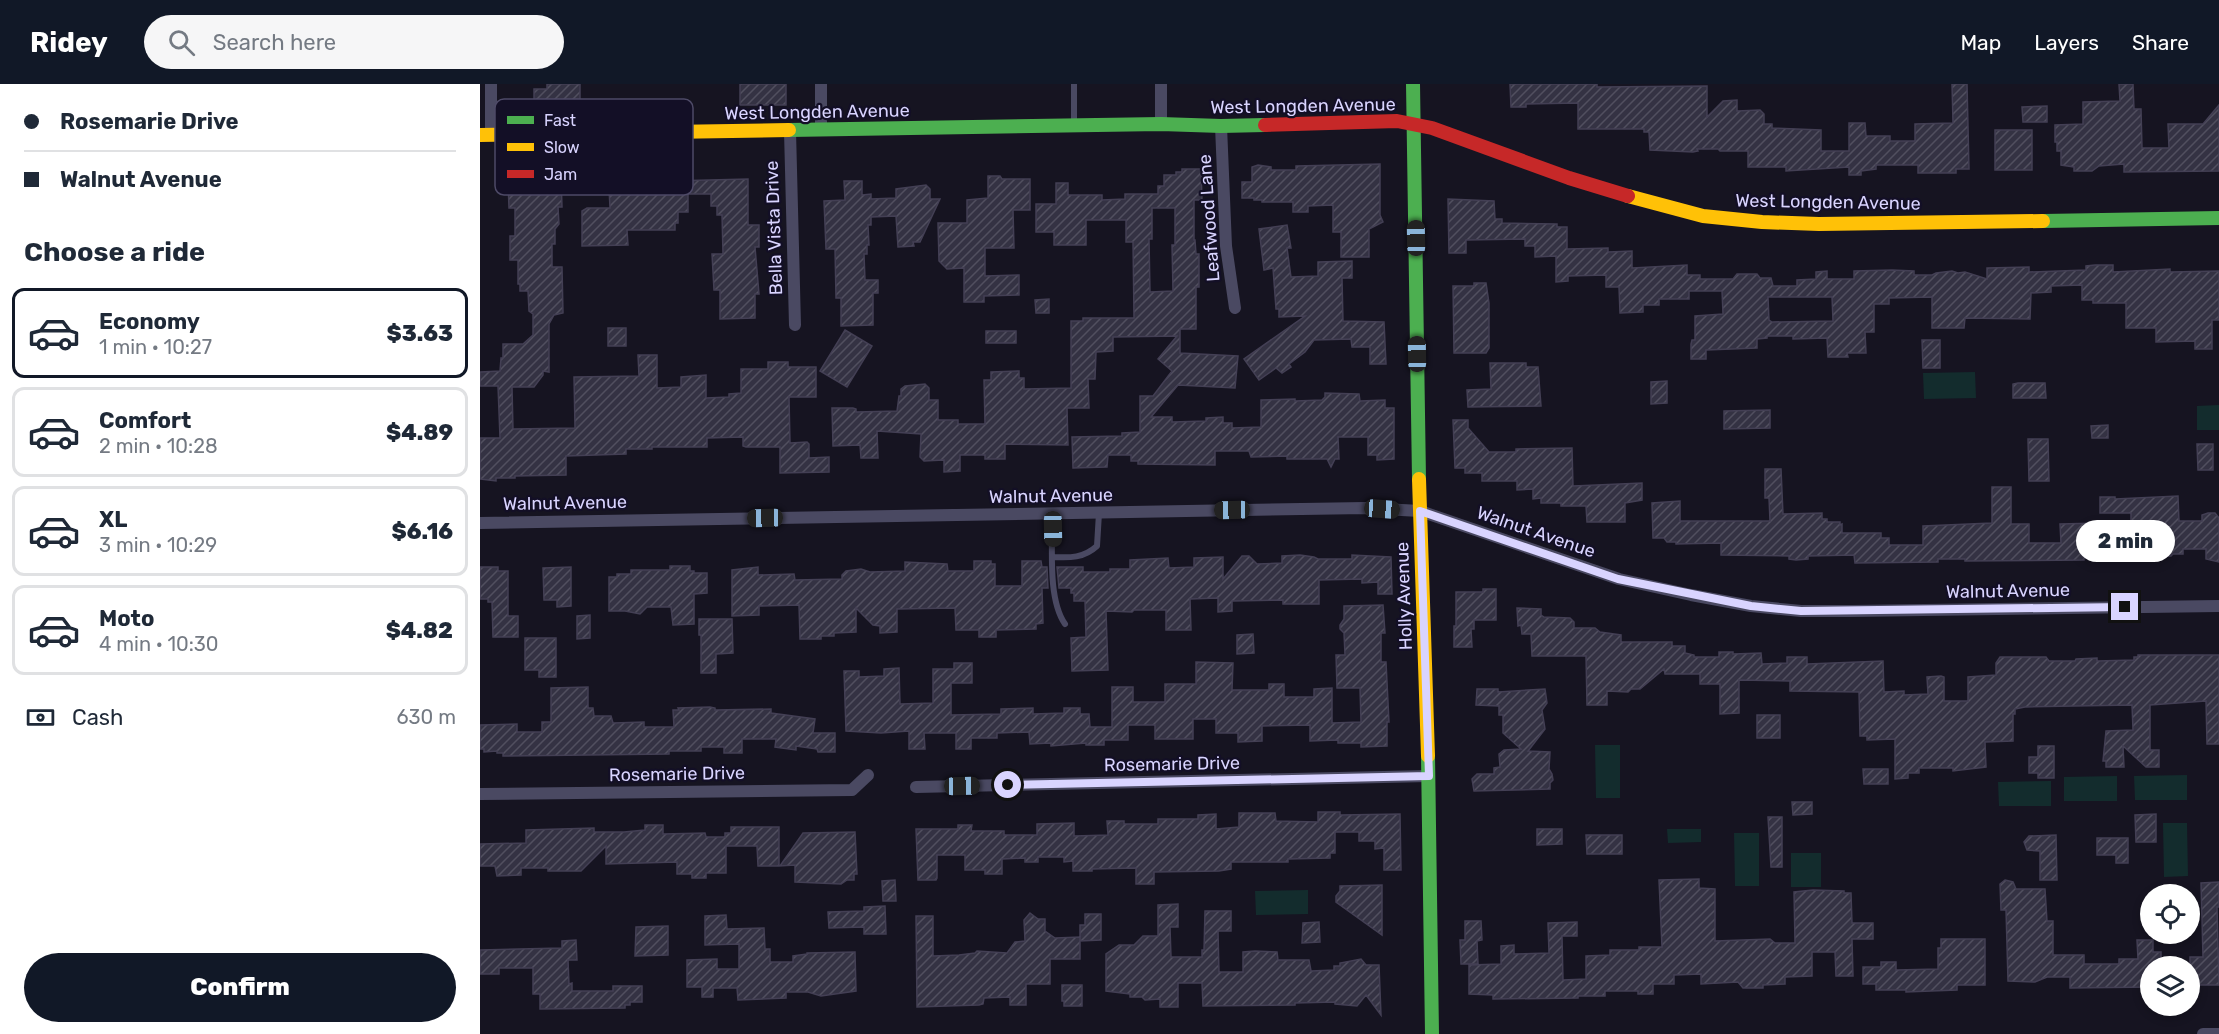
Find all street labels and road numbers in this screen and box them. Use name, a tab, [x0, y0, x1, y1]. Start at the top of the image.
street label: West Longden Avenue	[1210, 93, 1396, 119]
street label: West Longden Avenue	[724, 99, 910, 125]
street label: Leafwood Lane	[1194, 153, 1224, 283]
street label: Bella Vista Drive	[761, 160, 787, 296]
street label: West Longden Avenue	[1735, 189, 1921, 215]
street label: Walnut Avenue	[989, 484, 1113, 508]
street label: Walnut Avenue	[503, 491, 627, 515]
street label: Walnut Avenue	[1474, 501, 1598, 563]
street label: Holly Avenue	[1391, 541, 1417, 651]
street label: Walnut Avenue	[1946, 579, 2070, 603]
street label: Rosemarie Drive	[1104, 752, 1240, 776]
street label: Rosemarie Drive	[609, 762, 745, 786]

